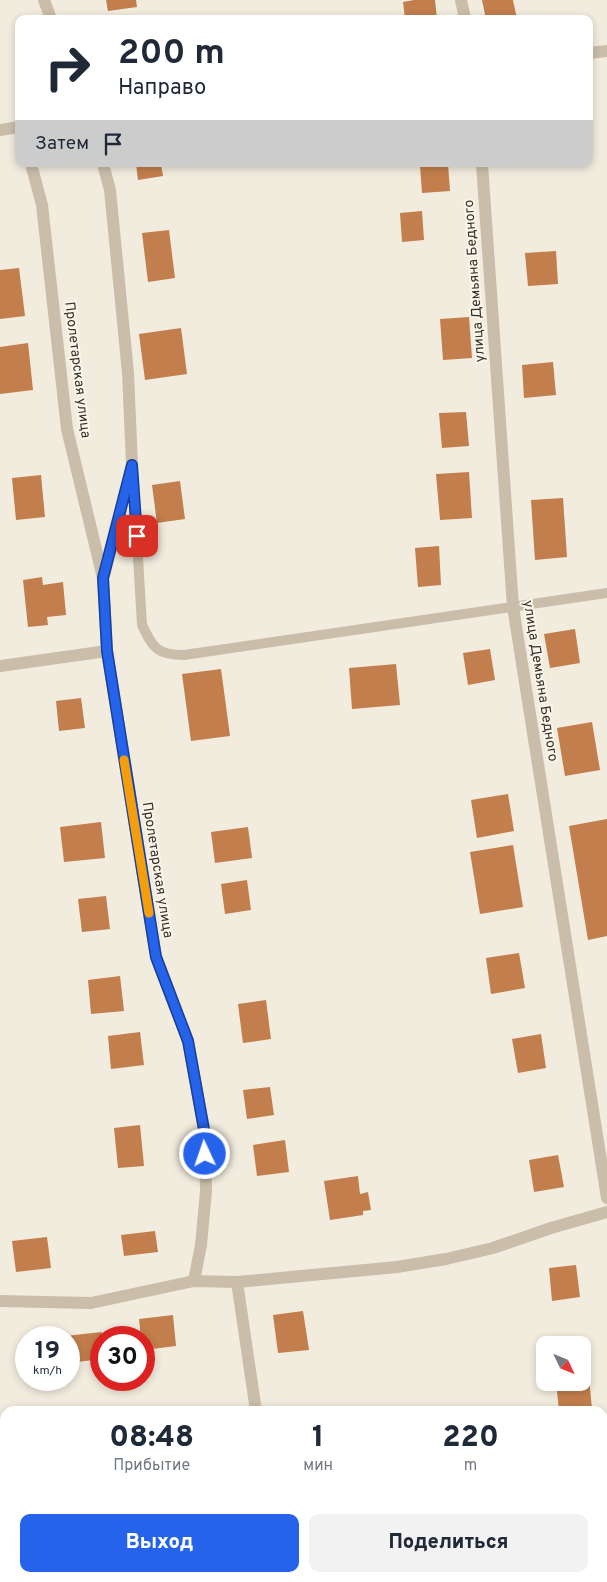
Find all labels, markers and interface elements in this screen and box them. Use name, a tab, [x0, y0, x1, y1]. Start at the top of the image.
text: 200 m	[118, 32, 225, 76]
icon: right	[35, 35, 100, 100]
text: Направо	[118, 75, 206, 102]
icon: arrive	[99, 130, 127, 158]
text: Затем	[35, 132, 89, 156]
street label: улица Демьяна Бедного	[461, 199, 489, 363]
street label: Пролетарская улица	[60, 301, 94, 439]
pin	[116, 515, 158, 557]
icon: arrive	[123, 522, 151, 550]
street label: улица Демьяна Бедного	[519, 599, 561, 763]
street label: Пролетарская улица	[138, 801, 176, 939]
position arrow	[178, 1127, 230, 1179]
speed limit sign: 30	[90, 1326, 155, 1391]
text: 19	[35, 1336, 60, 1368]
north arrow	[536, 1336, 591, 1391]
map controls	[536, 1336, 591, 1391]
text: km/h	[33, 1363, 62, 1379]
text: 08:48	[109, 1420, 194, 1457]
text: 1	[312, 1420, 324, 1457]
text: 220	[442, 1420, 499, 1457]
text: Прибытие	[113, 1456, 190, 1476]
text: мин	[303, 1456, 333, 1476]
text: m	[464, 1456, 477, 1476]
button: Выход	[20, 1514, 299, 1572]
button: Поделиться	[309, 1514, 588, 1572]

